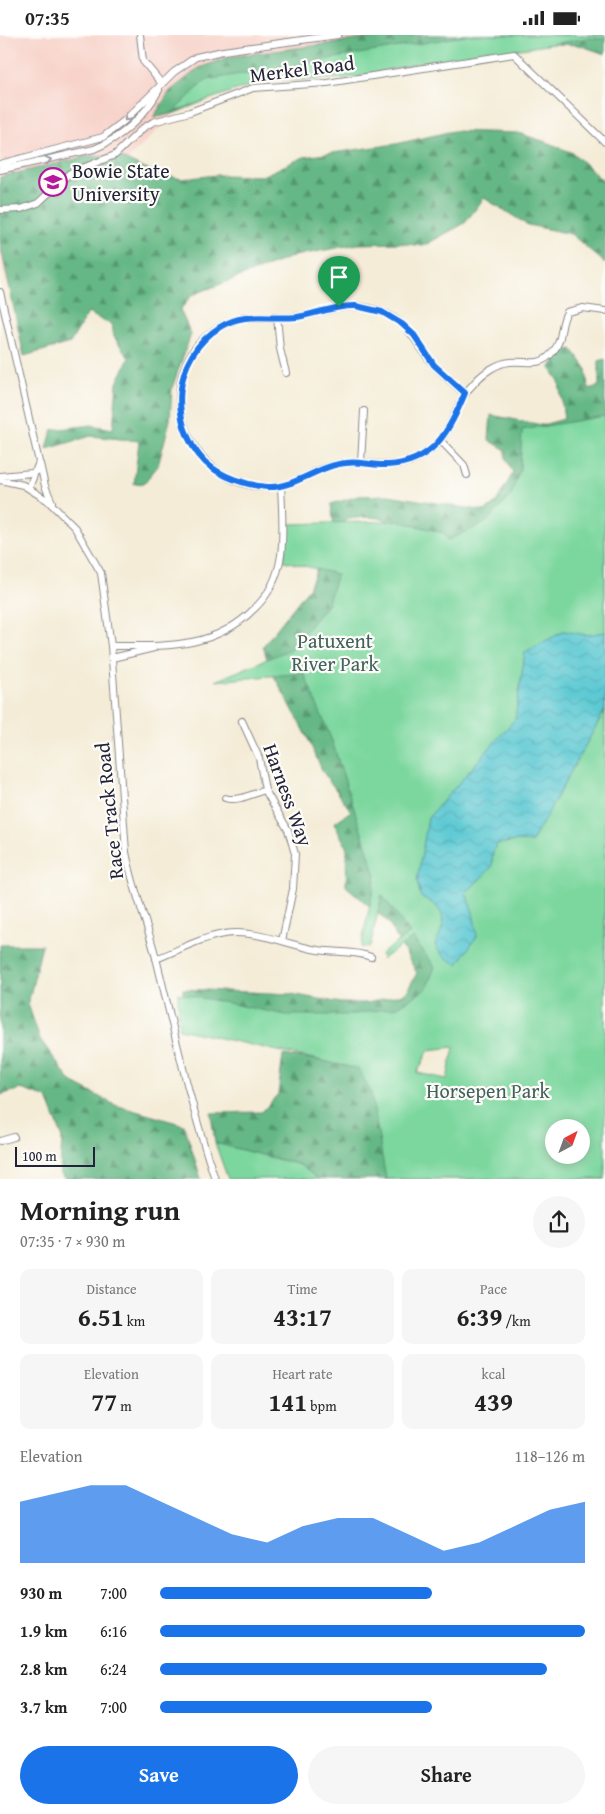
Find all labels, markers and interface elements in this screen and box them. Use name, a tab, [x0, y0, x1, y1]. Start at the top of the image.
text: 07:35	[25, 4, 70, 32]
street label: Merkel Road	[248, 48, 356, 89]
one-way arrow	[123, 112, 132, 121]
one-way arrow	[43, 155, 52, 166]
place label: Bowie State University	[72, 156, 170, 208]
school or university icon: Bowie State University	[38, 167, 68, 197]
pin	[318, 256, 360, 307]
icon: arrive	[325, 263, 353, 291]
park label: Patuxent River Park	[291, 626, 379, 678]
street label: Harness Way	[256, 739, 320, 850]
street label: Race Track Road	[87, 741, 130, 881]
park label: Horsepen Park	[426, 1076, 551, 1105]
north arrow	[545, 1119, 590, 1164]
map controls	[545, 1119, 590, 1164]
scale bar	[15, 1144, 95, 1167]
text: 100 m	[22, 1146, 57, 1166]
text: Morning run	[20, 1189, 180, 1230]
button: share	[533, 1196, 585, 1248]
text: 07:35 · 7 × 930 m	[20, 1229, 125, 1253]
text: Distance	[86, 1279, 137, 1299]
text: Time	[288, 1279, 317, 1299]
text: Pace	[480, 1279, 507, 1299]
text: 6.51	[78, 1299, 124, 1335]
text: 43:17	[273, 1299, 332, 1335]
text: 6:39	[456, 1299, 502, 1335]
text: km	[124, 1311, 145, 1331]
text: /km	[502, 1311, 531, 1331]
text: Elevation	[84, 1364, 139, 1384]
text: Heart rate	[272, 1364, 333, 1384]
text: kcal	[482, 1364, 505, 1384]
text: 77	[91, 1384, 117, 1420]
text: 141	[268, 1384, 307, 1420]
text: 439	[474, 1384, 513, 1420]
text: m	[117, 1396, 132, 1416]
text: bpm	[307, 1396, 337, 1416]
text: Elevation	[20, 1444, 83, 1468]
text: 118–126 m	[515, 1444, 585, 1468]
text: 930 m	[20, 1581, 62, 1605]
text: 7:00	[100, 1581, 127, 1605]
text: 1.9 km	[20, 1619, 67, 1643]
text: 6:16	[100, 1619, 127, 1643]
text: 2.8 km	[20, 1657, 67, 1681]
text: 6:24	[100, 1657, 127, 1681]
text: 3.7 km	[20, 1695, 67, 1719]
text: 7:00	[100, 1695, 127, 1719]
button: Save	[20, 1746, 298, 1804]
button: Share	[308, 1746, 585, 1804]

